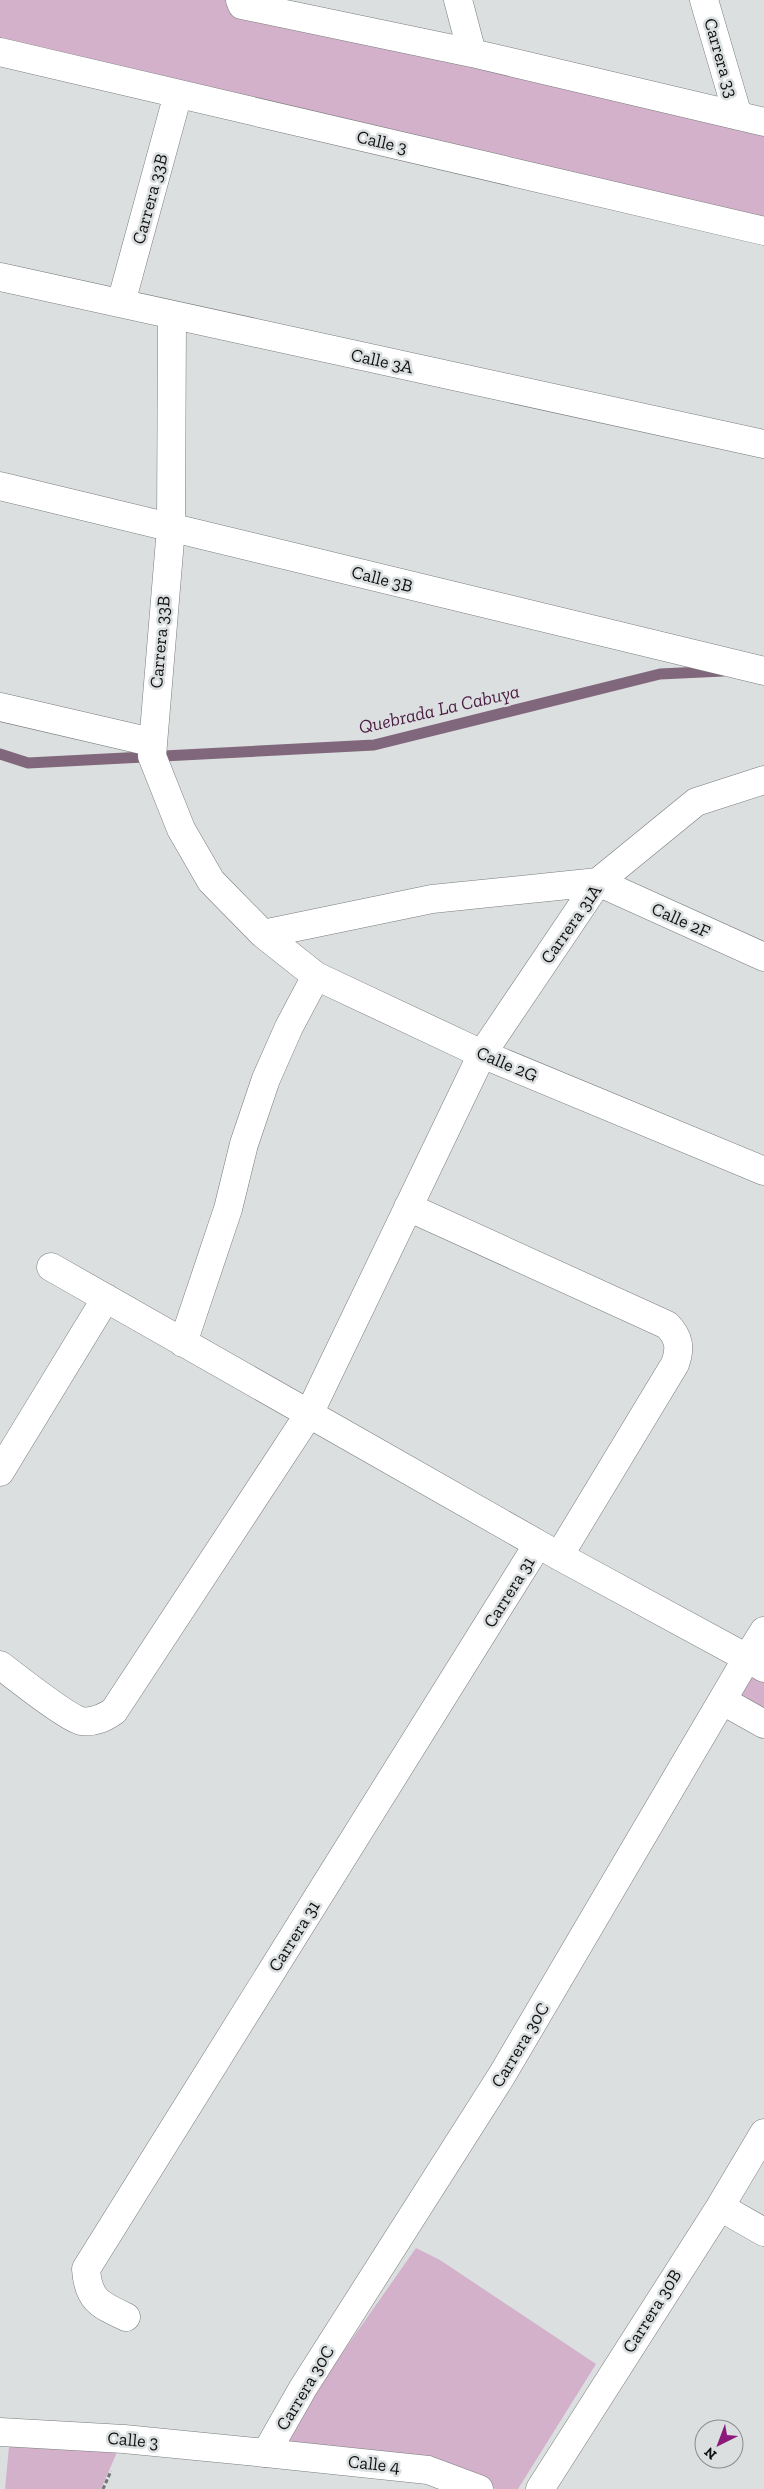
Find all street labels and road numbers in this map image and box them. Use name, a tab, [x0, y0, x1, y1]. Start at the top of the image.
street label: Carrera 33	[699, 16, 743, 101]
street label: Calle 3	[355, 126, 410, 159]
street label: Carrera 33B	[127, 151, 173, 247]
street label: Calle 3A	[349, 344, 415, 378]
street label: Calle 3B	[349, 561, 415, 597]
street label: Carrera 33B	[145, 595, 175, 689]
street label: Carrera 31A	[536, 880, 606, 968]
street label: Calle 2F	[648, 897, 714, 943]
street label: Calle 2G	[473, 1041, 541, 1087]
street label: Carrera 31	[478, 1552, 540, 1632]
street label: Carrera 31	[263, 1896, 325, 1976]
street label: Carrera 30C	[486, 1999, 554, 2091]
street label: Carrera 30B	[618, 2265, 686, 2357]
street label: Carrera 30C	[271, 2342, 339, 2434]
street label: Calle 3	[107, 2427, 160, 2453]
street label: Calle 4	[347, 2450, 401, 2478]

